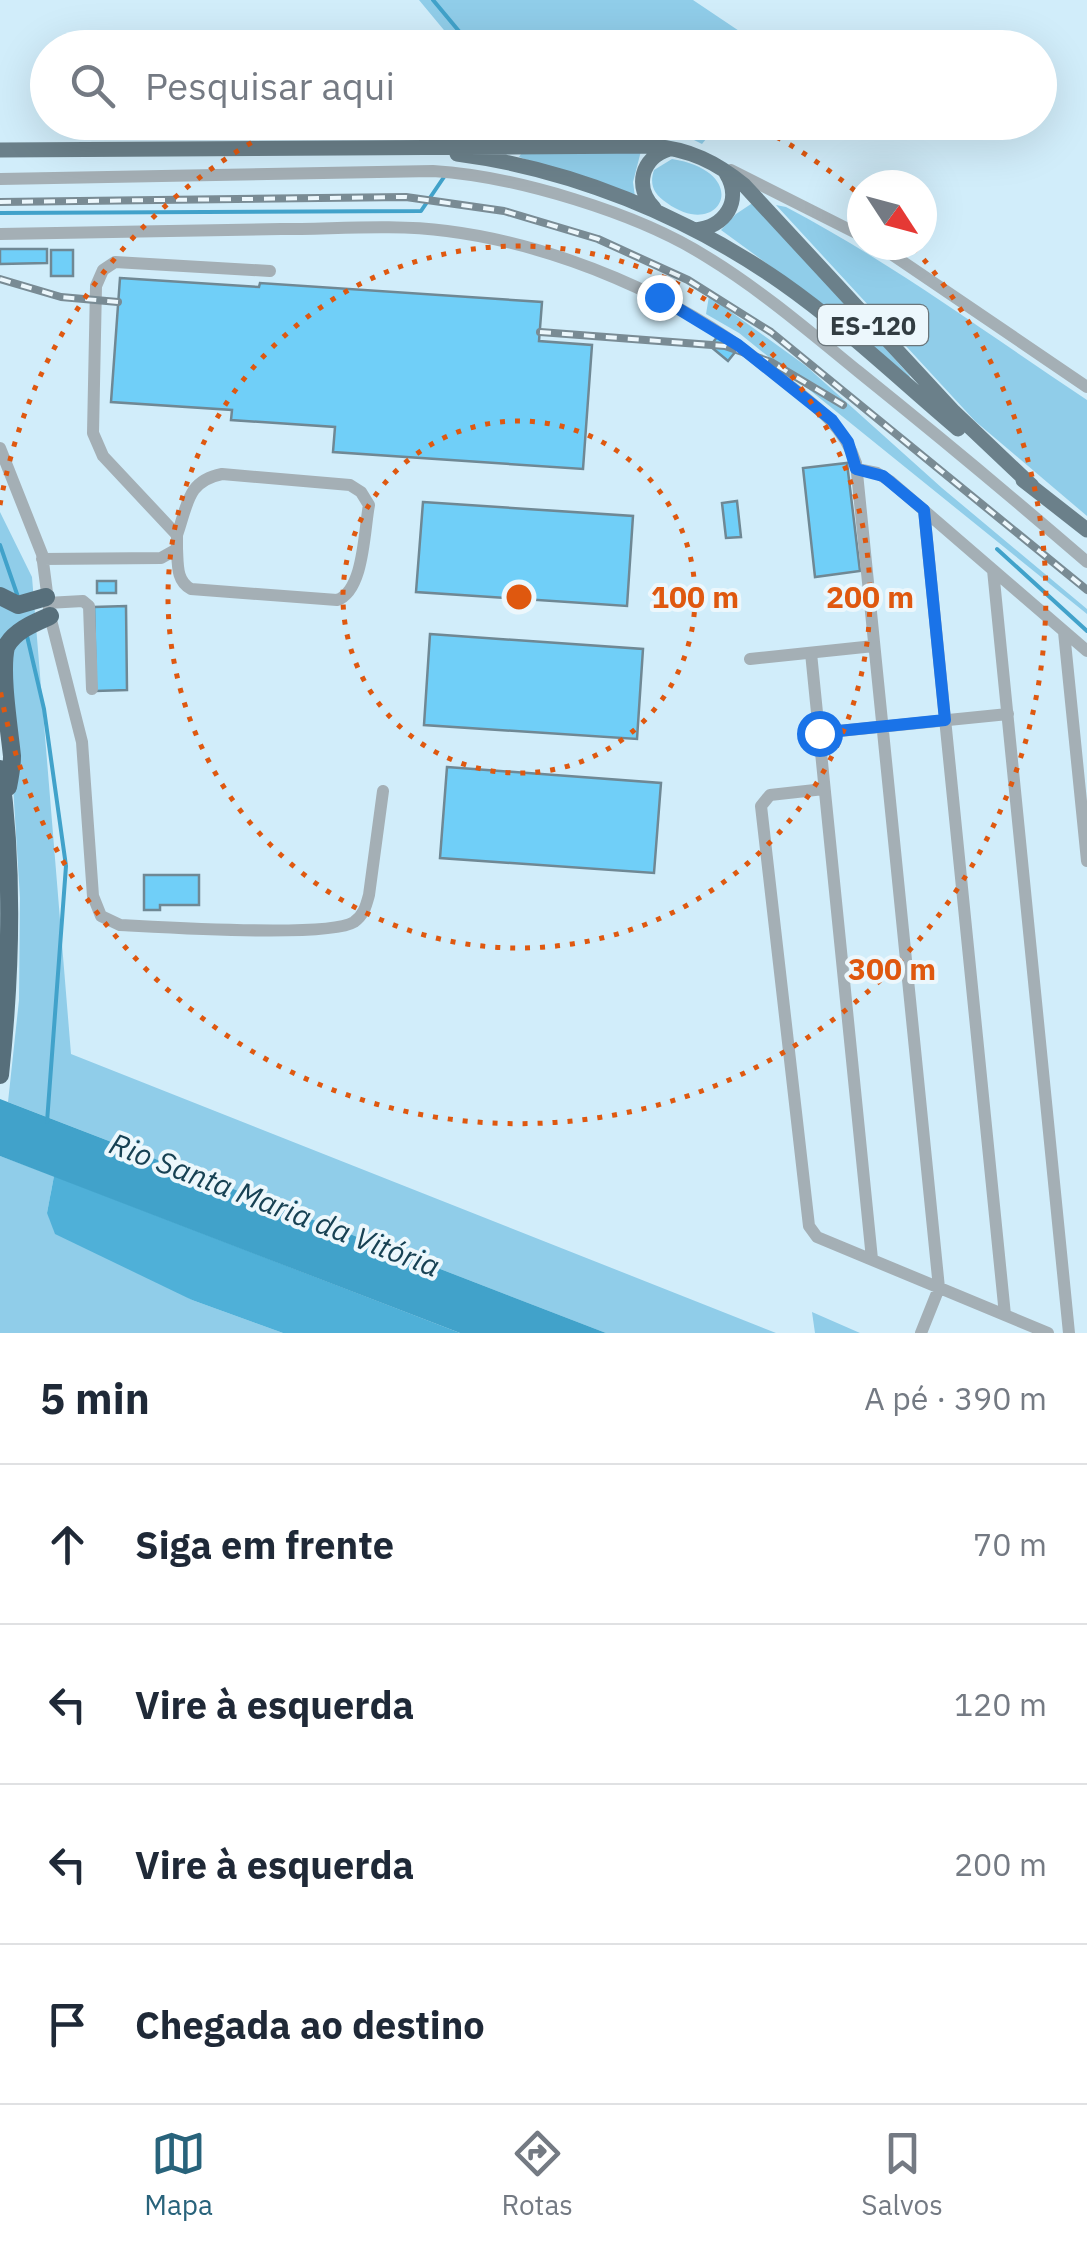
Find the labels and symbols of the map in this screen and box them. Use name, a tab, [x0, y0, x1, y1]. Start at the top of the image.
north arrow	[847, 170, 937, 260]
route end	[637, 275, 683, 321]
road number: ES-120	[818, 305, 928, 345]
text: 100 m	[651, 577, 739, 616]
text: 200 m	[826, 577, 914, 616]
centre of rings	[501, 579, 537, 615]
route start	[797, 711, 843, 757]
text: 300 m	[848, 949, 936, 988]
water label: Rio Santa Maria da Vitória	[104, 1123, 446, 1285]

